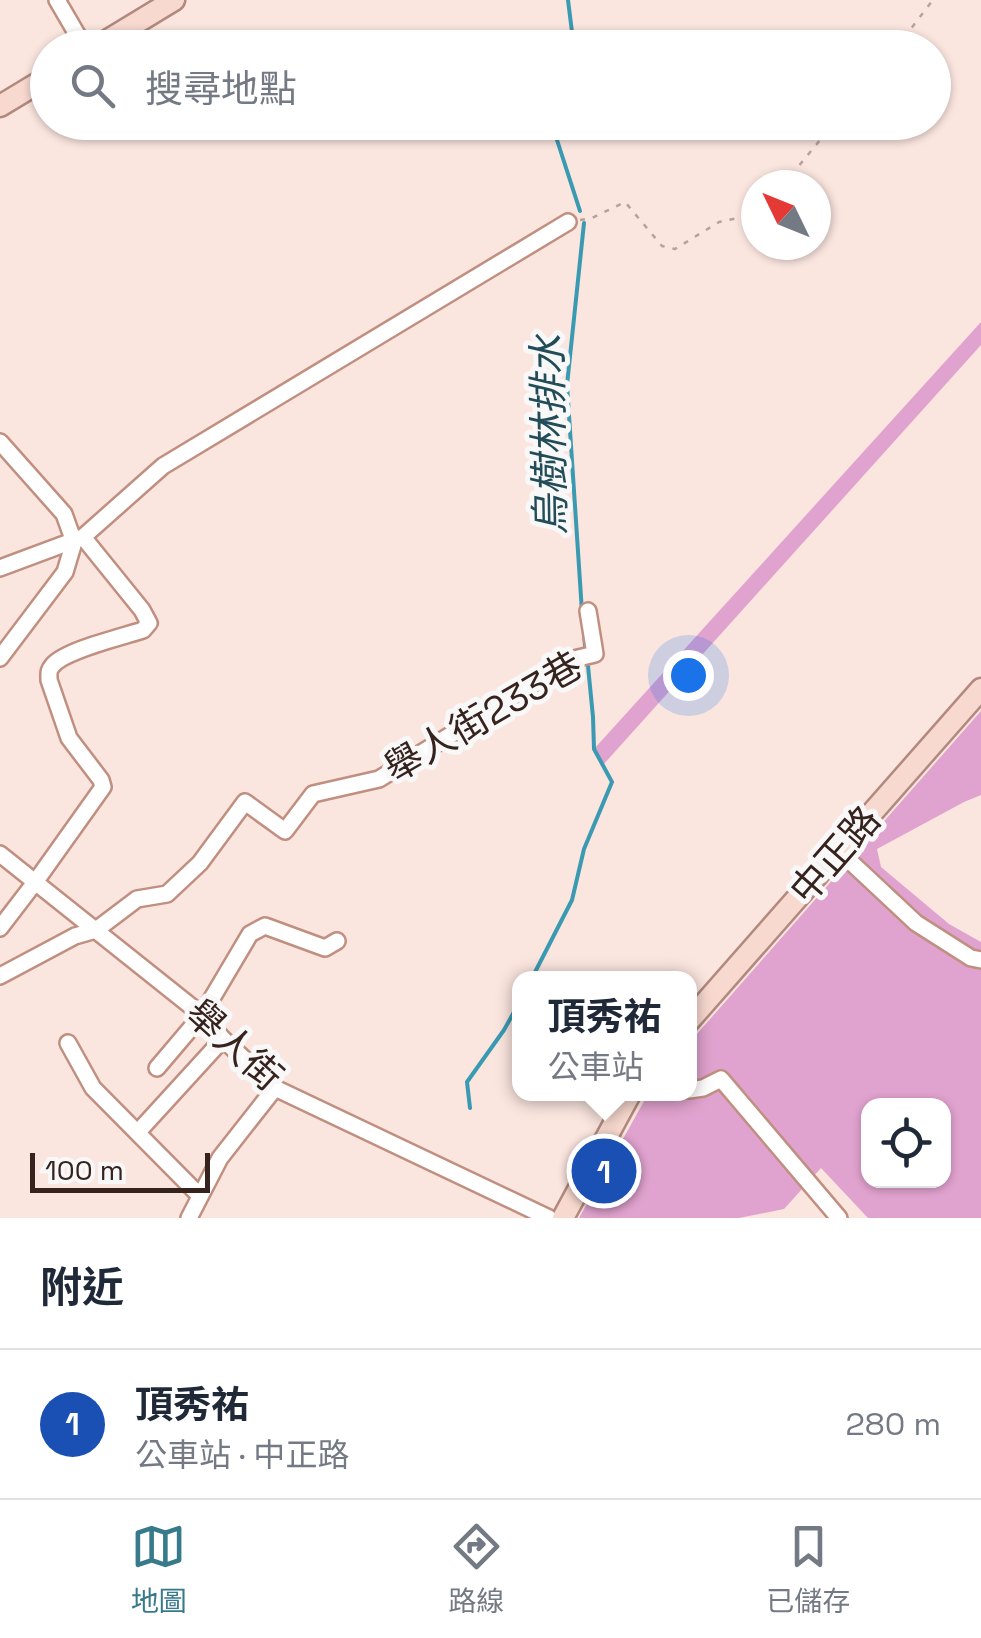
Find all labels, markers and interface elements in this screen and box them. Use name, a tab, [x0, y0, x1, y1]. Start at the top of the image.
search box	[30, 30, 951, 140]
icon: search	[65, 58, 120, 113]
text: 搜尋地點	[145, 65, 297, 113]
north arrow	[741, 170, 831, 260]
water label: 烏樹林排水	[522, 333, 577, 535]
street label: 舉人街233巷	[375, 641, 591, 793]
your location	[663, 650, 714, 701]
street label: 中正路	[779, 796, 891, 914]
popup	[512, 971, 697, 1101]
street label: 舉人街	[176, 989, 292, 1101]
text: 頂秀祐	[547, 993, 662, 1041]
text: 公車站	[547, 1047, 644, 1087]
map controls	[861, 1098, 951, 1188]
button: locate	[861, 1098, 951, 1188]
pin: 1	[572, 1134, 636, 1208]
scale bar	[30, 1148, 210, 1192]
text: 100 m	[45, 1152, 124, 1188]
text: 附近	[40, 1261, 124, 1314]
text: 頂秀祐	[135, 1381, 249, 1429]
text: 1	[65, 1404, 80, 1444]
text: 280 m	[846, 1404, 941, 1444]
text: 公車站 · 中正路	[135, 1435, 349, 1475]
tab: 地圖	[131, 1519, 187, 1619]
tab: 路線	[448, 1519, 504, 1619]
tab: 已儲存	[766, 1519, 850, 1619]

